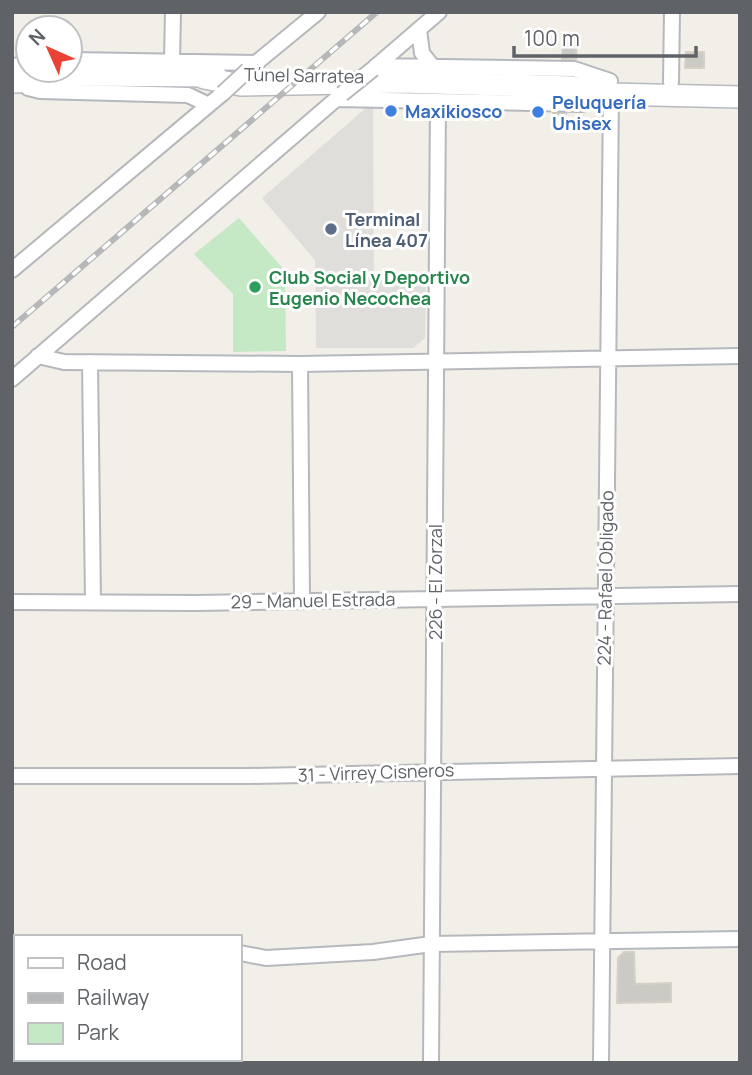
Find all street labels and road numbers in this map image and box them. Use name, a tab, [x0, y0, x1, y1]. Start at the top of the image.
street label: Túnel Sarratea	[244, 62, 364, 88]
street label: 224 - Rafael Obligado	[591, 490, 619, 666]
street label: 226 - El Zorzal	[423, 524, 447, 640]
street label: 29 - Manuel Estrada	[230, 587, 396, 613]
street label: 31 - Virrey Cisneros	[297, 757, 455, 787]

